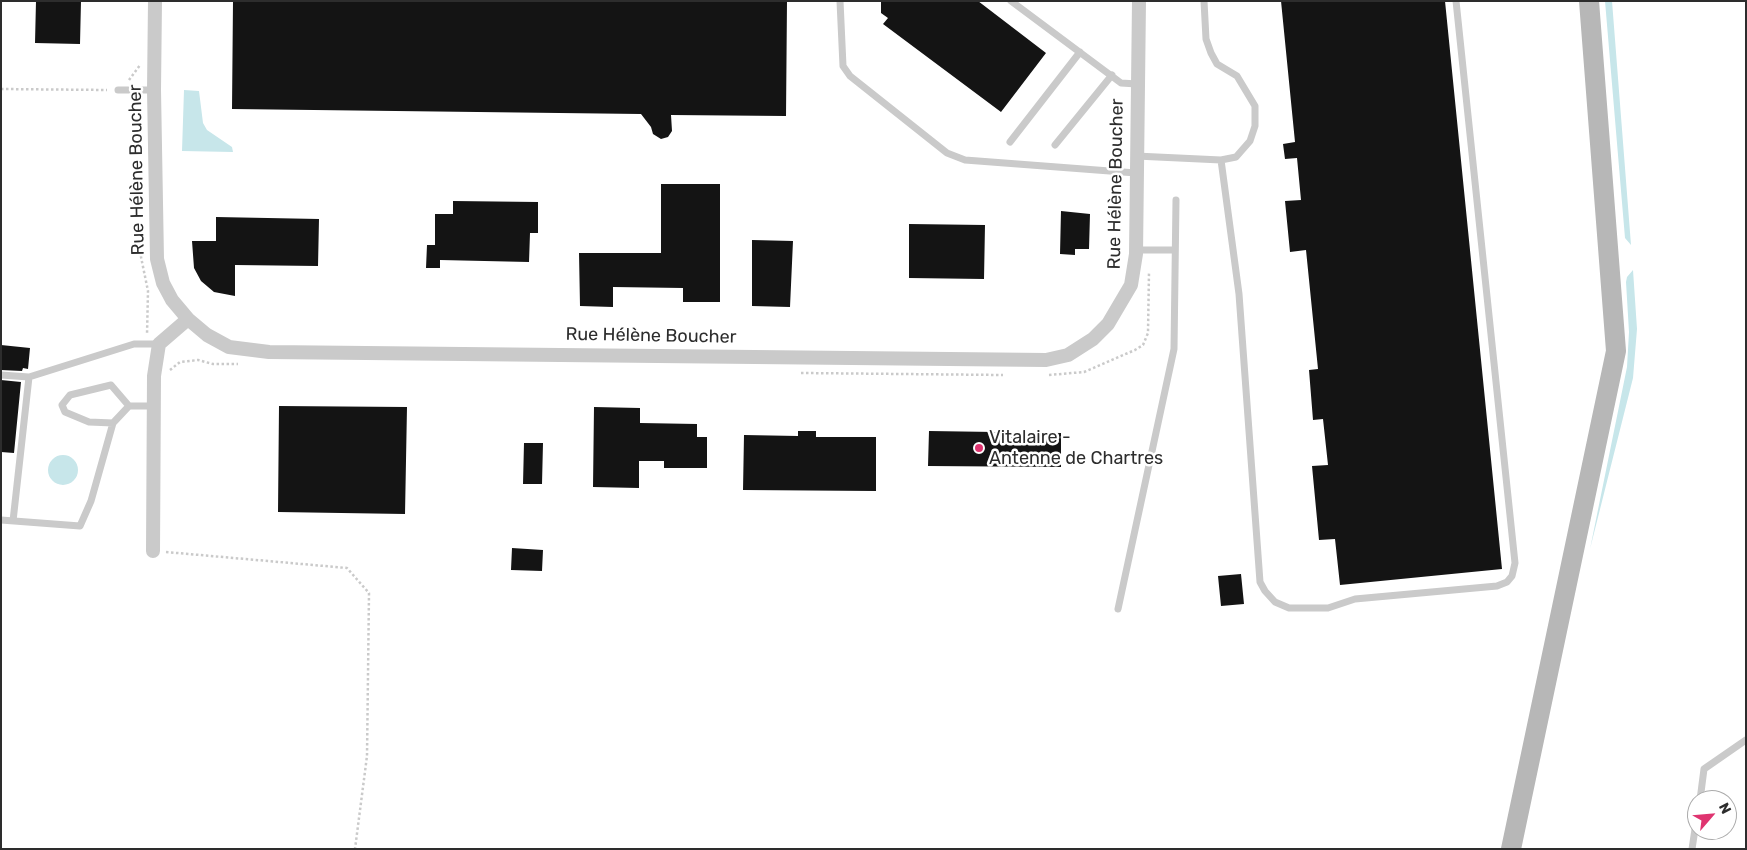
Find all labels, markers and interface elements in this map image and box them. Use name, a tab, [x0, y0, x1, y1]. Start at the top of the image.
street label: Rue Hélène Boucher	[125, 84, 149, 256]
street label: Rue Hélène Boucher	[1104, 98, 1128, 270]
street label: Rue Hélène Boucher	[565, 324, 737, 348]
place label: Vitalaire - Antenne de Chartres	[989, 427, 1163, 469]
marker: Vitalaire - Antenne de Chartres	[973, 442, 985, 454]
north arrow	[1687, 790, 1737, 840]
text: N	[1715, 800, 1735, 817]

